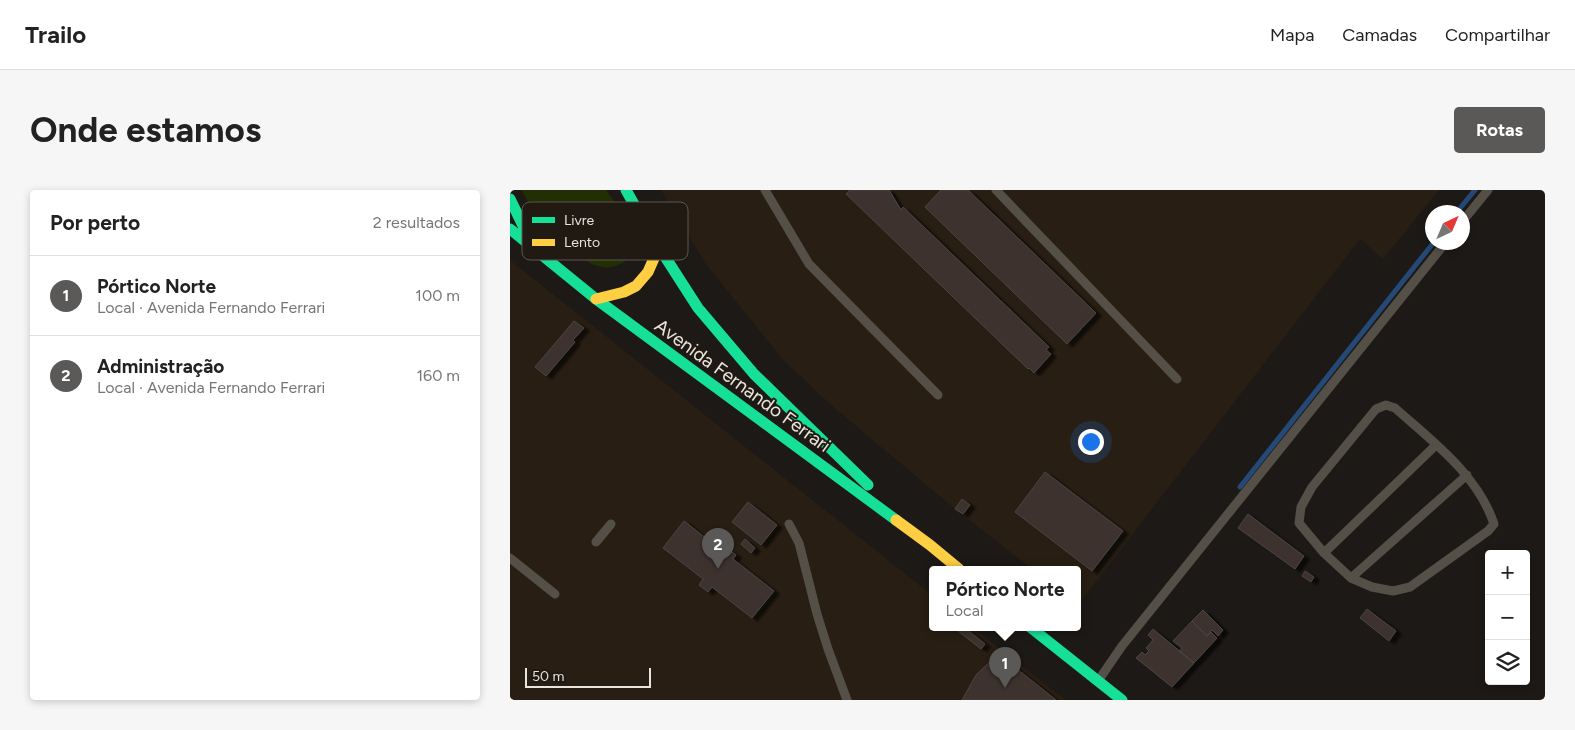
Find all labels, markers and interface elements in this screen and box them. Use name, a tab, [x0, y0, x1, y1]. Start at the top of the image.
text: Trailo	[25, 20, 86, 49]
text: Mapa	[1270, 24, 1314, 46]
text: Camadas	[1342, 24, 1417, 46]
text: Compartilhar	[1445, 24, 1550, 46]
button: Rotas	[1454, 107, 1545, 153]
text: Onde estamos	[30, 109, 261, 151]
legend	[522, 202, 688, 260]
north arrow	[1425, 205, 1470, 250]
text: Por perto	[50, 210, 140, 235]
text: Livre	[564, 212, 595, 229]
text: 2 resultados	[373, 213, 460, 232]
text: Lento	[564, 234, 600, 251]
text: Pórtico Norte	[97, 275, 216, 298]
text: 1	[63, 286, 69, 305]
text: 100 m	[415, 286, 460, 305]
text: Local · Avenida Fernando Ferrari	[97, 298, 325, 317]
street label: Avenida Fernando Ferrari	[650, 314, 835, 457]
text: Administração	[97, 355, 224, 378]
text: 2	[61, 366, 71, 385]
text: 160 m	[417, 366, 460, 385]
text: Local · Avenida Fernando Ferrari	[97, 378, 325, 397]
your location	[1078, 429, 1104, 455]
pin: 2	[702, 528, 734, 569]
map controls	[1485, 550, 1530, 685]
button: +	[1485, 550, 1530, 595]
popup	[929, 566, 1081, 631]
text: Pórtico Norte	[946, 578, 1064, 601]
button: −	[1485, 595, 1530, 640]
text: Local	[946, 601, 983, 620]
button: layers	[1485, 640, 1530, 685]
pin: 1	[989, 647, 1021, 688]
scale bar	[525, 665, 651, 688]
text: 50 m	[532, 668, 564, 685]

